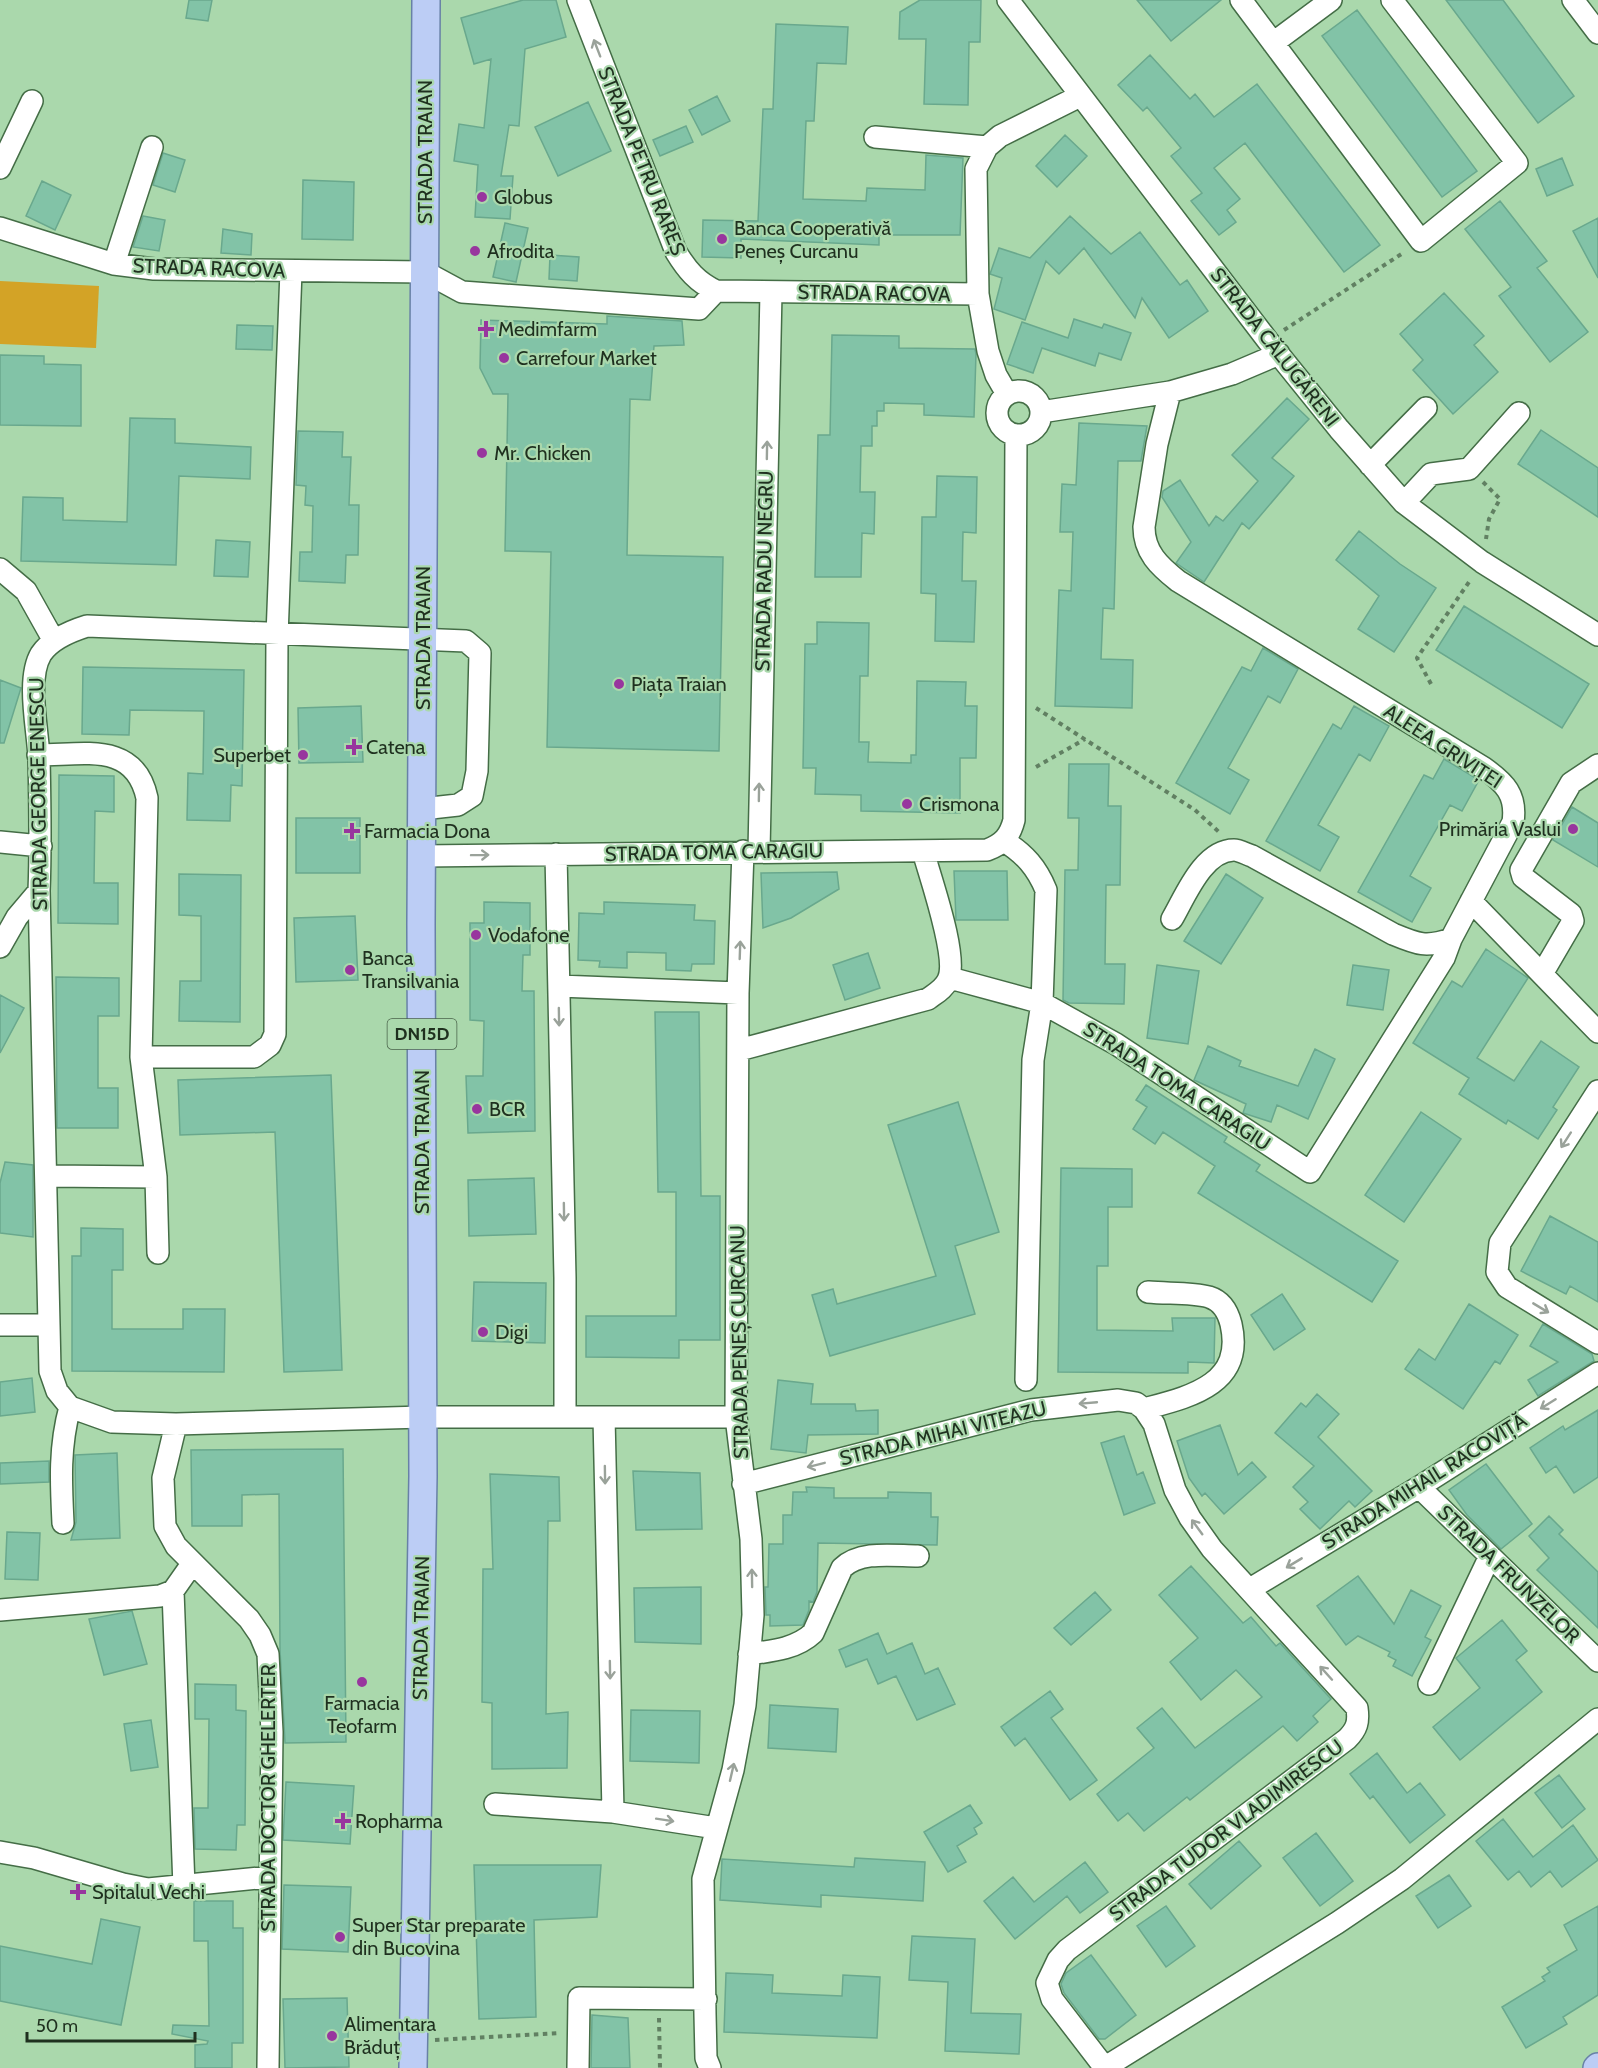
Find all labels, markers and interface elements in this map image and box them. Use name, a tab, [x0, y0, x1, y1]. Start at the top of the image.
one-way arrow	[591, 39, 602, 58]
street label: STRADA PETRU RAREȘ	[592, 63, 691, 259]
street label: STRADA TRAIAN	[413, 80, 437, 224]
place label: Globus	[494, 185, 553, 209]
marker: Globus	[475, 190, 489, 204]
place label: Banca Cooperativă Peneș Curcanu	[734, 216, 892, 264]
marker: Banca Cooperativă Peneș Curcanu	[715, 232, 729, 246]
place label: Afrodita	[487, 239, 555, 263]
marker: Afrodita	[468, 244, 482, 258]
street label: STRADA RACOVA	[132, 253, 286, 283]
street label: STRADA CĂLUGĂRENI	[1206, 263, 1344, 431]
street label: STRADA RACOVA	[797, 280, 951, 306]
place label: Medimfarm	[498, 317, 597, 341]
marker: Medimfarm	[479, 322, 493, 336]
place label: Carrefour Market	[516, 346, 657, 370]
marker: Carrefour Market	[497, 351, 511, 365]
place label: Mr. Chicken	[494, 441, 591, 465]
one-way arrow	[762, 441, 773, 461]
marker: Mr. Chicken	[475, 446, 489, 460]
street label: STRADA RADU NEGRU	[750, 470, 778, 672]
street label: STRADA TRAIAN	[411, 566, 435, 710]
place label: Piața Traian	[631, 672, 727, 697]
street label: STRADA GEORGE ENESCU	[24, 677, 52, 911]
marker: Piața Traian	[612, 677, 626, 691]
street label: ALEEA GRIVIȚEI	[1379, 699, 1507, 794]
place label: Catena	[366, 735, 426, 759]
marker: Catena	[347, 740, 361, 754]
place label: Superbet	[213, 743, 291, 767]
marker: Superbet	[296, 748, 310, 762]
one-way arrow	[753, 783, 765, 803]
place label: Crismona	[919, 792, 1000, 816]
marker: Crismona	[900, 797, 914, 811]
place label: Primăria Vaslui	[1439, 817, 1561, 841]
place label: Farmacia Dona	[364, 819, 490, 843]
marker: Primăria Vaslui	[1566, 822, 1580, 836]
marker: Farmacia Dona	[345, 824, 359, 838]
street label: STRADA TOMA CARAGIU	[605, 838, 823, 866]
one-way arrow	[470, 849, 490, 861]
place label: Vodafone	[488, 923, 569, 947]
marker: Vodafone	[469, 928, 483, 942]
one-way arrow	[734, 940, 745, 960]
place label: Banca Transilvania	[362, 946, 460, 993]
marker: Banca Transilvania	[343, 963, 357, 977]
one-way arrow	[554, 1007, 565, 1027]
street label: STRADA TOMA CARAGIU	[1079, 1017, 1275, 1155]
road number: DN15D	[388, 1019, 456, 1049]
street label: STRADA TRAIAN	[410, 1070, 434, 1214]
place label: BCR	[489, 1097, 525, 1121]
marker: BCR	[470, 1102, 484, 1116]
one-way arrow	[1560, 1131, 1572, 1148]
one-way arrow	[558, 1202, 570, 1222]
street label: STRADA PENEȘ CURCANU	[725, 1225, 754, 1459]
one-way arrow	[1532, 1303, 1549, 1315]
place label: Digi	[495, 1320, 528, 1344]
marker: Digi	[476, 1325, 490, 1339]
street label: STRADA MIHAI VITEAZU	[837, 1396, 1049, 1470]
one-way arrow	[1079, 1397, 1099, 1408]
one-way arrow	[1540, 1398, 1557, 1410]
street label: STRADA MIHAIL RACOVIȚĂ	[1317, 1408, 1532, 1555]
one-way arrow	[807, 1459, 826, 1471]
one-way arrow	[600, 1465, 611, 1485]
street label: STRADA FRUNZELOR	[1433, 1500, 1585, 1648]
one-way arrow	[1191, 1520, 1203, 1536]
street label: STRADA TRAIAN	[408, 1556, 434, 1700]
one-way arrow	[1286, 1557, 1303, 1569]
one-way arrow	[746, 1569, 758, 1589]
one-way arrow	[604, 1659, 616, 1679]
street label: STRADA DOCTOR GHELERTER	[256, 1664, 280, 1932]
one-way arrow	[1319, 1666, 1333, 1681]
marker: Farmacia Teofarm	[355, 1675, 369, 1689]
place label: Farmacia Teofarm	[324, 1691, 400, 1738]
street label: STRADA TUDOR VLADIMIRESCU	[1104, 1734, 1348, 1926]
one-way arrow	[727, 1762, 738, 1782]
place label: Ropharma	[355, 1809, 443, 1833]
marker: Ropharma	[336, 1814, 350, 1828]
one-way arrow	[654, 1815, 674, 1826]
place label: Spitalul Vechi	[92, 1880, 205, 1904]
marker: Spitalul Vechi	[69, 1883, 87, 1901]
place label: Super Star preparate din Bucovina	[352, 1913, 525, 1960]
marker: Super Star preparate din Bucovina	[333, 1930, 347, 1944]
scale bar	[27, 2005, 195, 2043]
place label: Alimentara Brăduț	[344, 2012, 436, 2060]
text: 50 m	[36, 2015, 78, 2037]
marker: Alimentara Brăduț	[325, 2029, 339, 2043]

